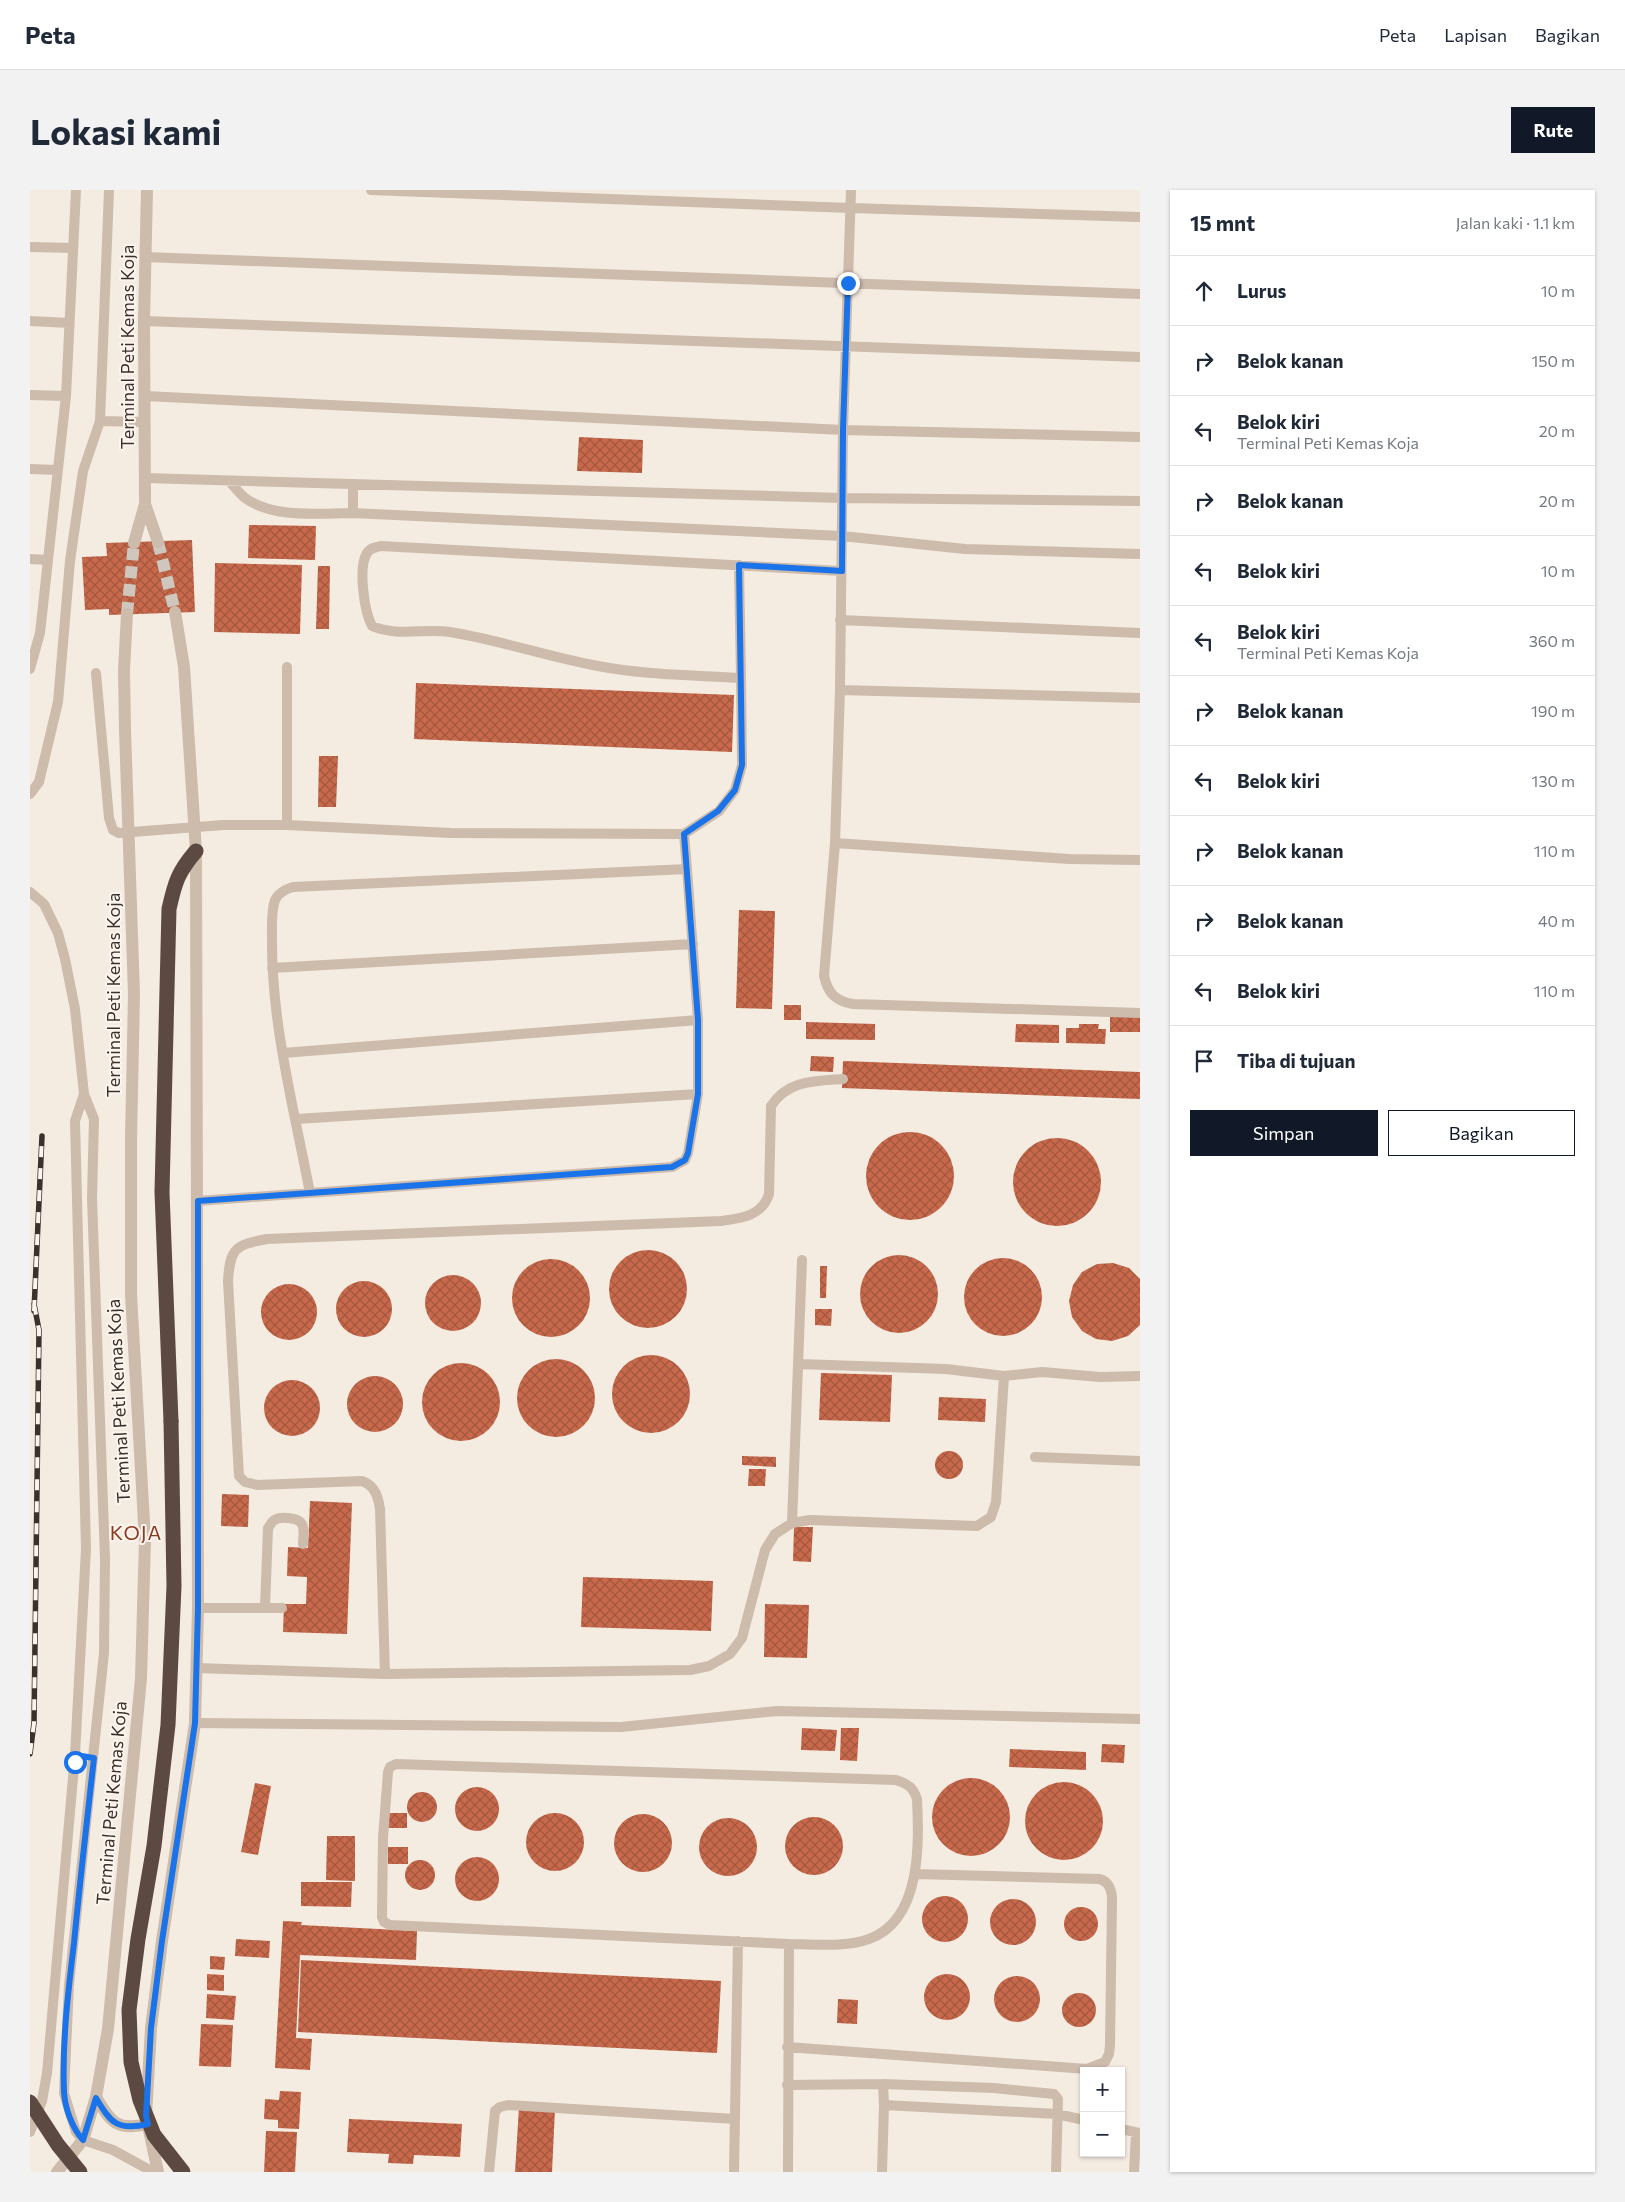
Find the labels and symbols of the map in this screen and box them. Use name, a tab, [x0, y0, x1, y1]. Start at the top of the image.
street label: Terminal Peti Kemas Koja	[116, 245, 138, 449]
route end	[837, 272, 860, 295]
street label: Terminal Peti Kemas Koja	[102, 893, 124, 1097]
street label: Terminal Peti Kemas Koja	[102, 1298, 134, 1504]
district label: KOJA	[110, 1520, 162, 1544]
street label: Terminal Peti Kemas Koja	[91, 1700, 131, 1906]
route start	[64, 1751, 87, 1774]

